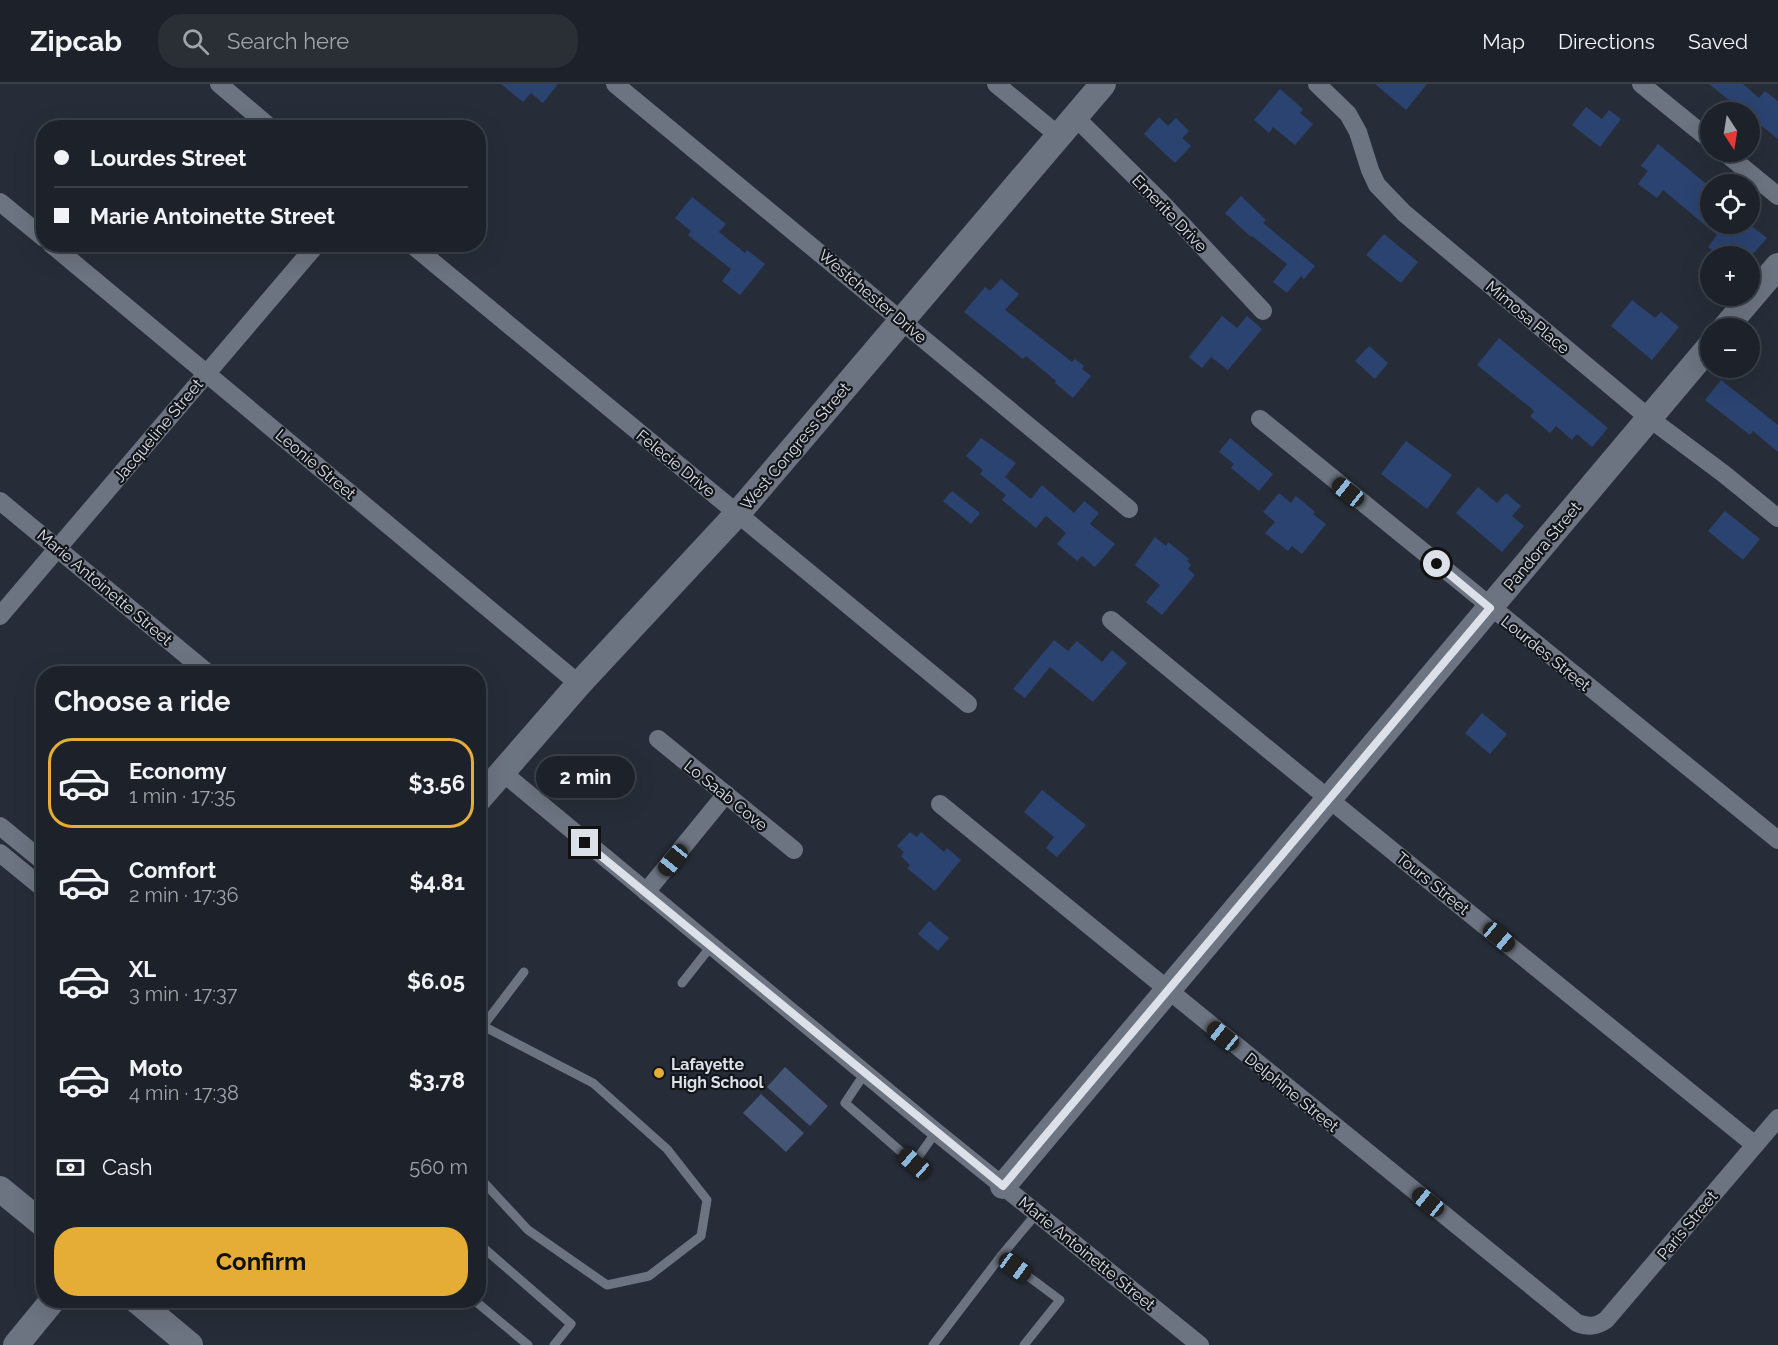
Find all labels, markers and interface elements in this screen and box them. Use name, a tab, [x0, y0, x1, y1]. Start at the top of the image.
search box	[158, 14, 578, 68]
text: Zipcab	[30, 25, 122, 58]
icon: search	[179, 25, 212, 58]
text: Search here	[227, 28, 349, 54]
text: Map	[1482, 29, 1525, 54]
text: Directions	[1558, 29, 1655, 54]
text: Saved	[1688, 29, 1748, 54]
north arrow	[1700, 102, 1760, 162]
map controls	[1700, 102, 1760, 378]
text: Lourdes Street	[90, 145, 246, 171]
street label: Emerite Drive	[1128, 171, 1211, 256]
button: locate	[1700, 174, 1760, 234]
text: Marie Antoinette Street	[90, 203, 335, 229]
street label: Westchester Drive	[815, 246, 931, 347]
button: +	[1700, 246, 1760, 306]
street label: Mimosa Place	[1482, 277, 1573, 358]
button: −	[1700, 318, 1760, 378]
street label: Jacqueline Street	[110, 374, 207, 486]
street label: West Congress Street	[736, 378, 855, 514]
street label: Leonie Street	[272, 425, 360, 504]
street label: Felecie Drive	[632, 426, 719, 501]
car	[1328, 474, 1368, 510]
street label: Pandora Street	[1500, 498, 1585, 595]
street label: Marie Antoinette Street	[33, 525, 176, 650]
route start	[1423, 550, 1450, 577]
street label: Lourdes Street	[1497, 612, 1595, 695]
text: Choose a ride	[54, 686, 230, 717]
icon: car	[57, 756, 111, 810]
callout: 2 min	[536, 756, 634, 798]
street label: Lo Saab Cove	[680, 756, 771, 835]
text: Economy	[129, 758, 227, 784]
text: 2 min	[560, 765, 611, 789]
text: $3.56	[408, 770, 465, 796]
text: 1 min · 17:35	[129, 784, 236, 808]
route end	[571, 829, 598, 856]
car	[655, 840, 691, 880]
street label: Tours Street	[1392, 848, 1474, 919]
icon: car	[57, 855, 111, 909]
text: Comfort	[129, 857, 216, 883]
text: $4.81	[409, 869, 465, 895]
text: 2 min · 17:36	[129, 883, 239, 907]
car	[1479, 919, 1519, 955]
icon: car	[57, 954, 111, 1008]
text: XL	[129, 956, 156, 982]
text: $6.05	[407, 968, 465, 994]
text: 3 min · 17:37	[129, 982, 237, 1006]
car	[1203, 1018, 1243, 1054]
street label: Delphine Street	[1241, 1049, 1343, 1136]
icon: car	[57, 1053, 111, 1107]
text: Moto	[129, 1055, 183, 1081]
place label: Lafayette High School	[671, 1055, 765, 1092]
marker: Lafayette High School	[652, 1066, 666, 1080]
text: $3.78	[409, 1067, 465, 1093]
text: 4 min · 17:38	[129, 1081, 239, 1105]
car	[895, 1144, 933, 1182]
icon: cash	[54, 1151, 87, 1184]
text: Cash	[102, 1154, 153, 1180]
text: 560 m	[409, 1155, 468, 1179]
car	[1408, 1184, 1448, 1220]
street label: Paris Street	[1653, 1187, 1722, 1264]
street label: Marie Antoinette Street	[1015, 1192, 1159, 1315]
button: Confirm	[54, 1227, 468, 1296]
car	[995, 1249, 1035, 1285]

